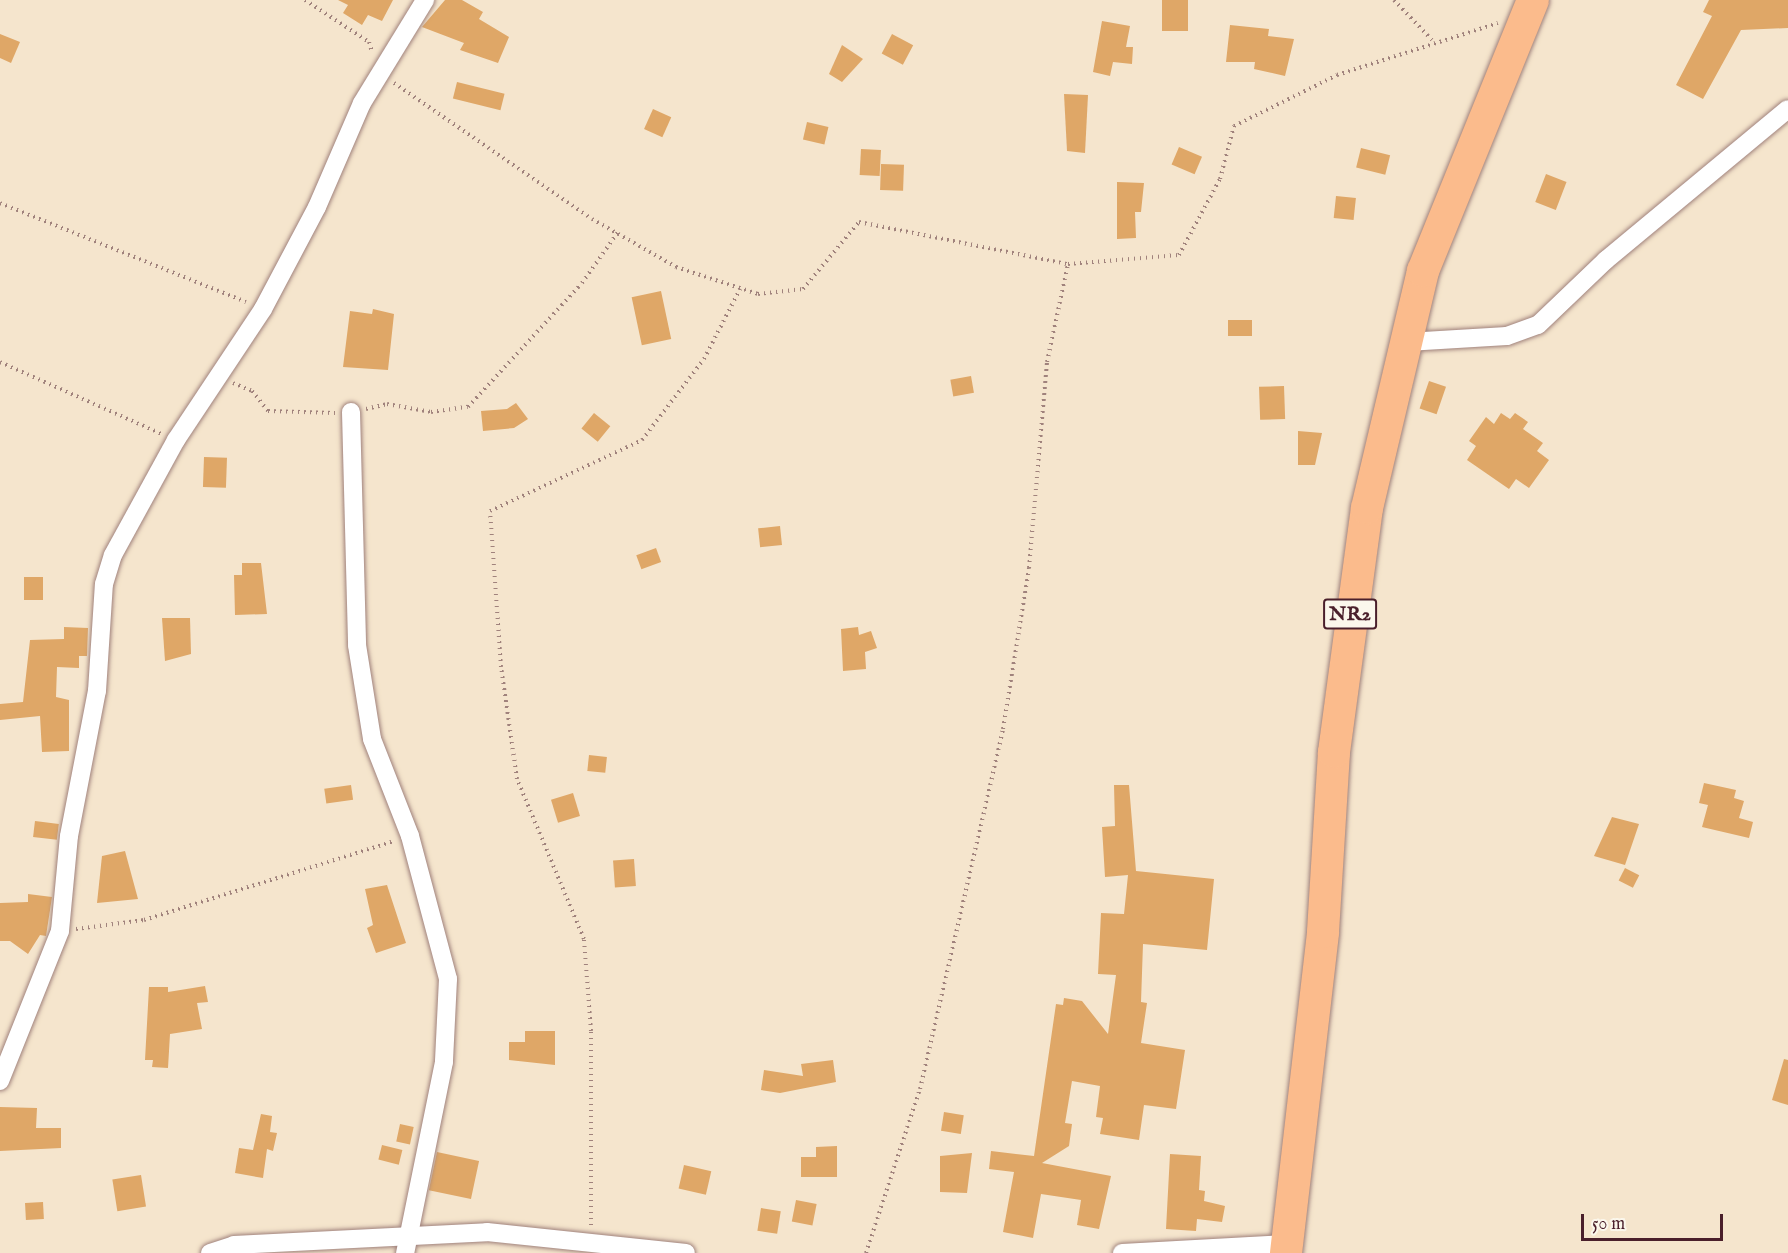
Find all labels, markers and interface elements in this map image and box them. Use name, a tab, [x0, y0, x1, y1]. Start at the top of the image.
road number: NR2	[1323, 597, 1377, 631]
scale bar	[1584, 1202, 1726, 1240]
text: 50 m	[1592, 1213, 1625, 1236]

